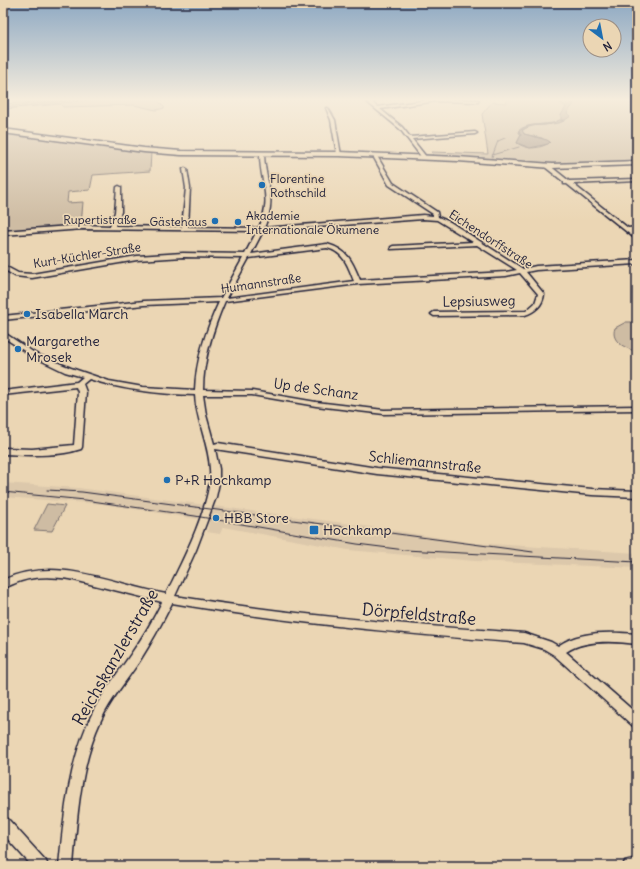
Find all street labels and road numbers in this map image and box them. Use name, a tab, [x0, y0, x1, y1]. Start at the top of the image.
street label: Eichendorffstraße	[446, 206, 536, 272]
street label: Rupertistraße	[63, 212, 137, 227]
street label: Kurt-Küchler-Straße	[32, 239, 142, 271]
street label: Humannstraße	[220, 270, 302, 296]
street label: Lepsiusweg	[442, 291, 516, 311]
street label: Up de Schanz	[272, 374, 360, 404]
street label: Schliemannstraße	[368, 447, 482, 477]
street label: Reichskanzlerstraße	[67, 585, 163, 729]
street label: Dörpfeldstraße	[361, 598, 477, 630]

